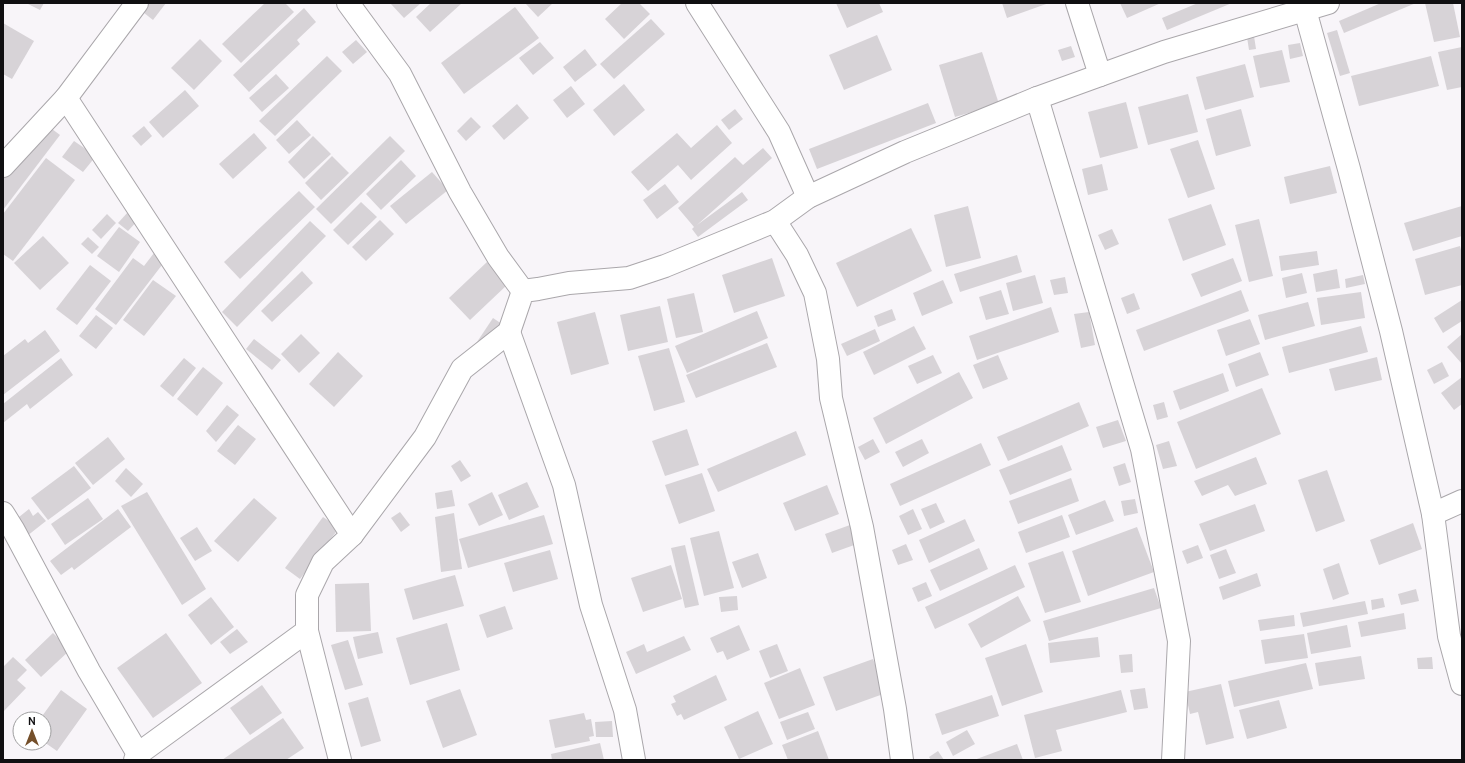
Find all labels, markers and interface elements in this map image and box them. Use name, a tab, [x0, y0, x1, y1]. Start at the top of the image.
north arrow	[12, 711, 52, 751]
text: N	[28, 714, 36, 728]

